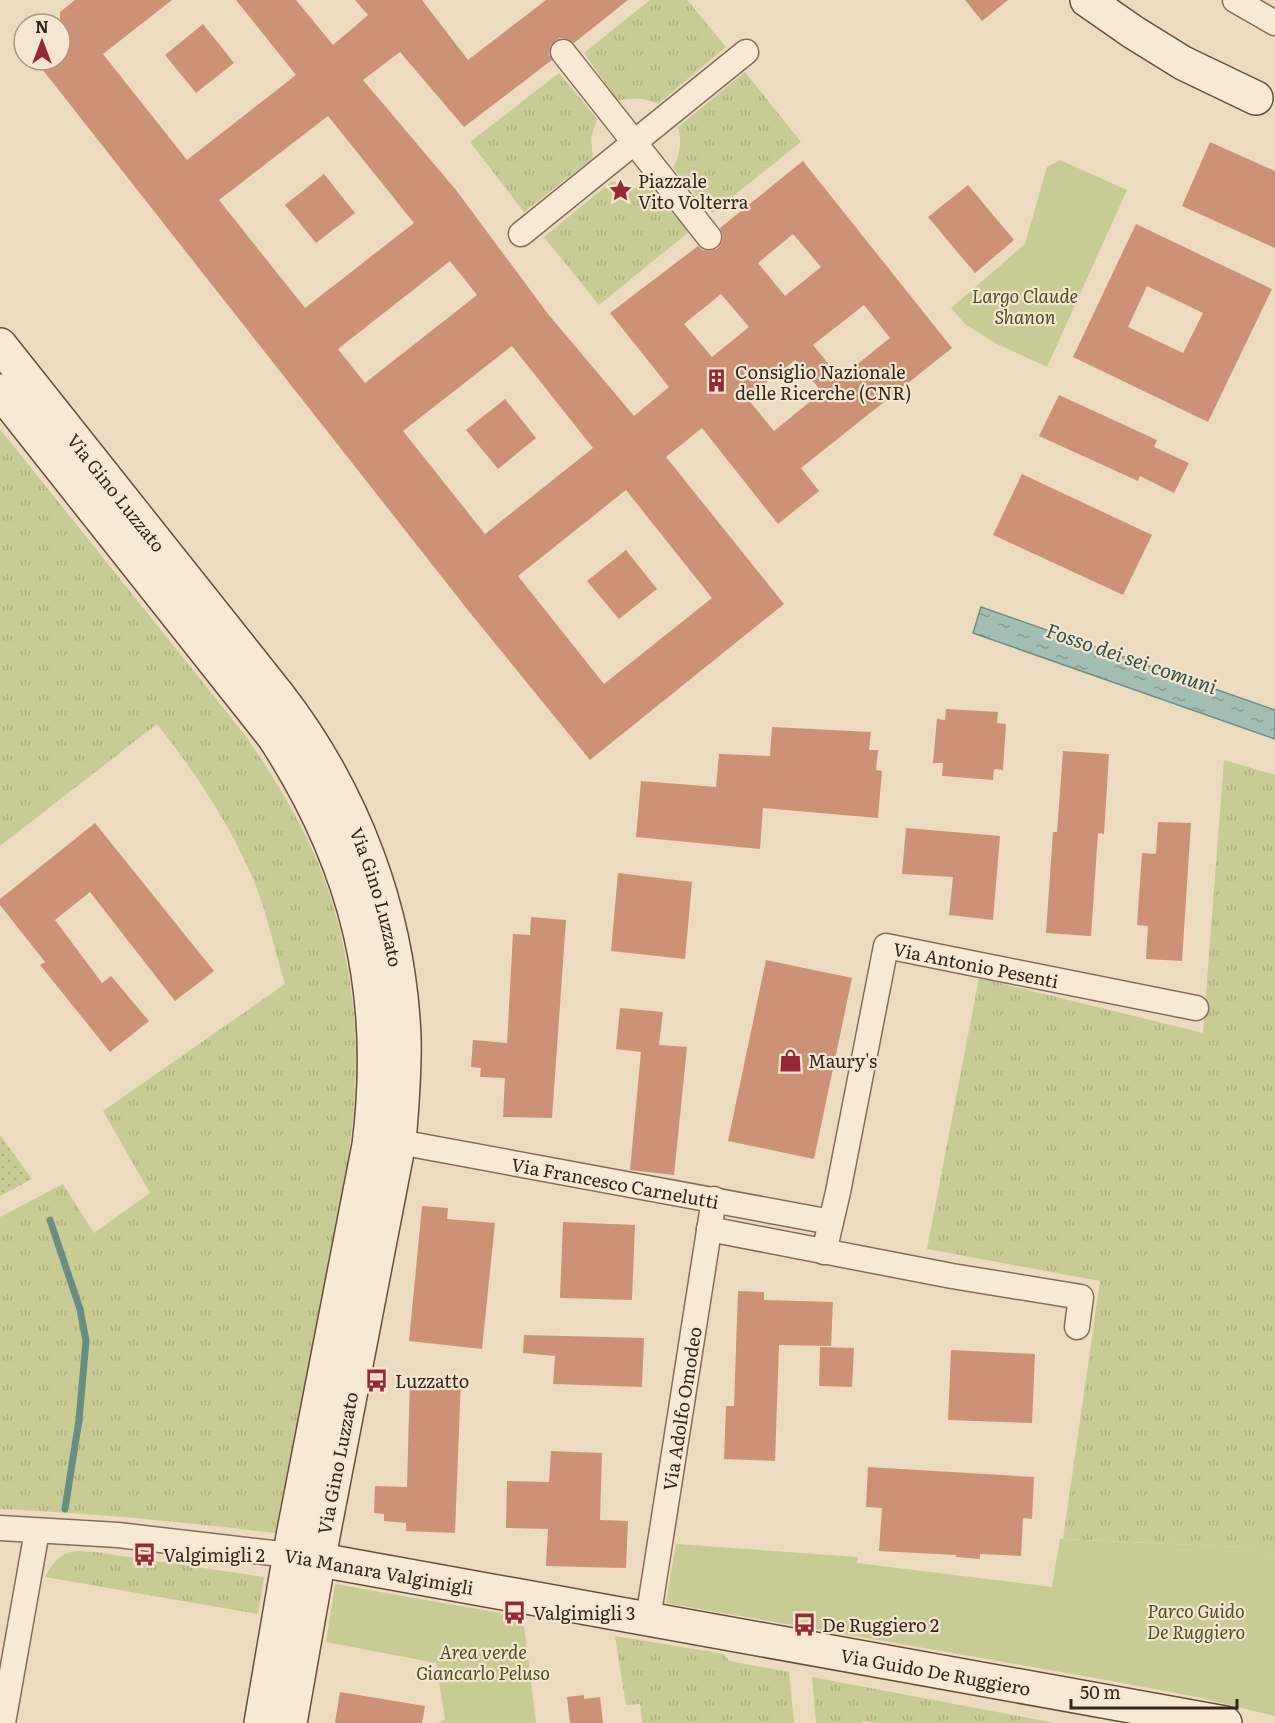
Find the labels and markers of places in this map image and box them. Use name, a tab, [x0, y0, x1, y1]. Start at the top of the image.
place label: Piazzale Vito Volterra	[638, 167, 749, 215]
place icon: Piazzale Vito Volterra	[607, 177, 633, 203]
place label: Consiglio Nazionale delle Ricerche (CNR)	[735, 358, 911, 406]
building icon: Consiglio Nazionale delle Ricerche (CNR)	[704, 368, 730, 394]
shop icon: Maury's	[777, 1047, 803, 1073]
place label: Maury's	[808, 1047, 877, 1074]
bus stop icon: Luzzatto	[364, 1367, 390, 1393]
place label: Luzzatto	[395, 1367, 469, 1394]
bus stop icon: Valgimigli 2	[132, 1541, 158, 1567]
place label: Valgimigli 2	[163, 1541, 265, 1568]
bus stop icon: Valgimigli 3	[502, 1599, 528, 1625]
place label: Valgimigli 3	[533, 1599, 636, 1626]
bus stop icon: De Ruggiero 2	[791, 1611, 817, 1637]
place label: De Ruggiero 2	[822, 1611, 939, 1638]

